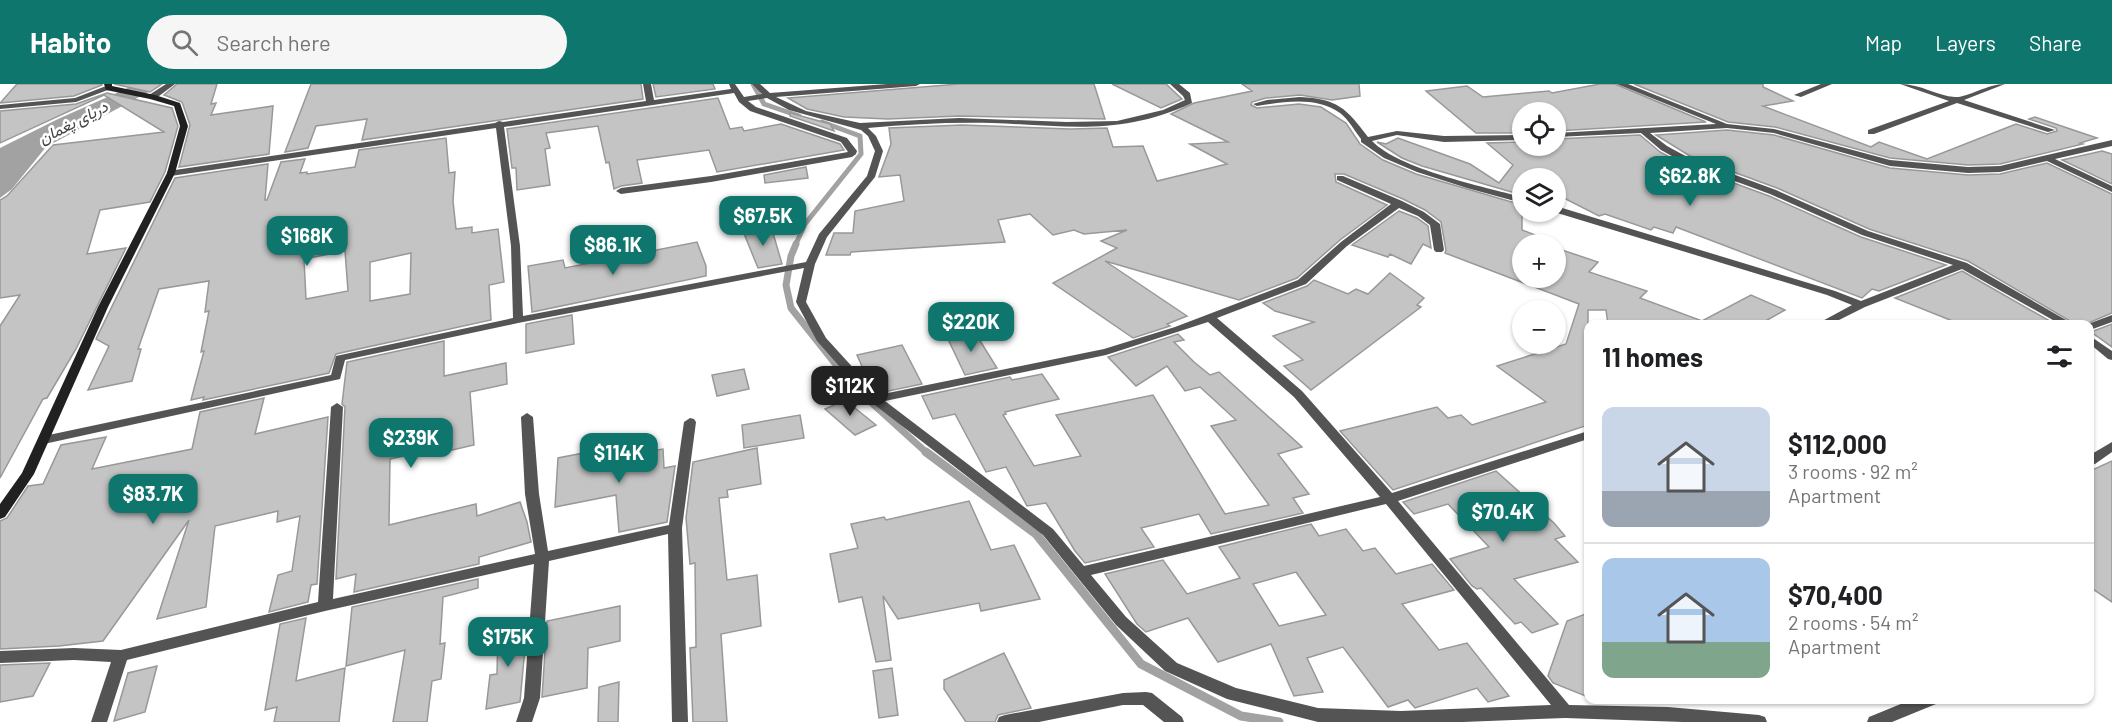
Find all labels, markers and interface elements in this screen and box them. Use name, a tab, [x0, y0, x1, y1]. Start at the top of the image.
search box	[147, 15, 567, 69]
text: Habito	[30, 25, 111, 59]
icon: search	[168, 26, 201, 59]
text: Search here	[216, 29, 331, 55]
text: Map	[1865, 30, 1902, 55]
text: Layers	[1935, 30, 1996, 55]
text: Share	[2029, 30, 2082, 55]
water label: دریای پغمان	[35, 96, 112, 150]
map controls	[1512, 102, 1566, 354]
button: locate	[1512, 102, 1566, 156]
pin: $62.8K	[1641, 156, 1739, 207]
text: $62.8K	[1659, 163, 1721, 187]
button: layers	[1512, 168, 1566, 222]
pin: $67.5K	[714, 196, 812, 247]
text: $67.5K	[733, 203, 793, 227]
pin: $168K	[265, 216, 349, 267]
text: $168K	[281, 223, 333, 247]
pin: $86.1K	[564, 225, 662, 276]
text: $86.1K	[584, 232, 642, 256]
button: +	[1512, 234, 1566, 288]
button: −	[1512, 300, 1566, 354]
pin: $220K	[929, 302, 1013, 353]
text: $220K	[942, 309, 1000, 333]
icon: filters	[2043, 340, 2076, 373]
text: 11 homes	[1602, 341, 1703, 372]
pin: $112K	[808, 366, 892, 417]
text: $112K	[825, 373, 875, 397]
pin: $239K	[369, 418, 453, 469]
text: $239K	[383, 425, 439, 449]
text: $112,000	[1788, 428, 1887, 459]
icon: home	[1650, 431, 1722, 503]
pin: $114K	[577, 433, 661, 484]
text: $114K	[594, 440, 644, 464]
text: 3 rooms · 92 m²	[1788, 459, 1918, 483]
pin: $83.7K	[104, 474, 202, 525]
text: $83.7K	[123, 481, 183, 505]
text: Apartment	[1788, 483, 1881, 507]
pin: $70.4K	[1454, 492, 1552, 543]
text: $70.4K	[1472, 499, 1534, 523]
text: $70,400	[1788, 579, 1883, 610]
icon: home	[1650, 582, 1722, 654]
text: 2 rooms · 54 m²	[1788, 610, 1918, 634]
pin: $175K	[466, 617, 550, 668]
text: $175K	[482, 624, 534, 648]
text: Apartment	[1788, 634, 1881, 658]

